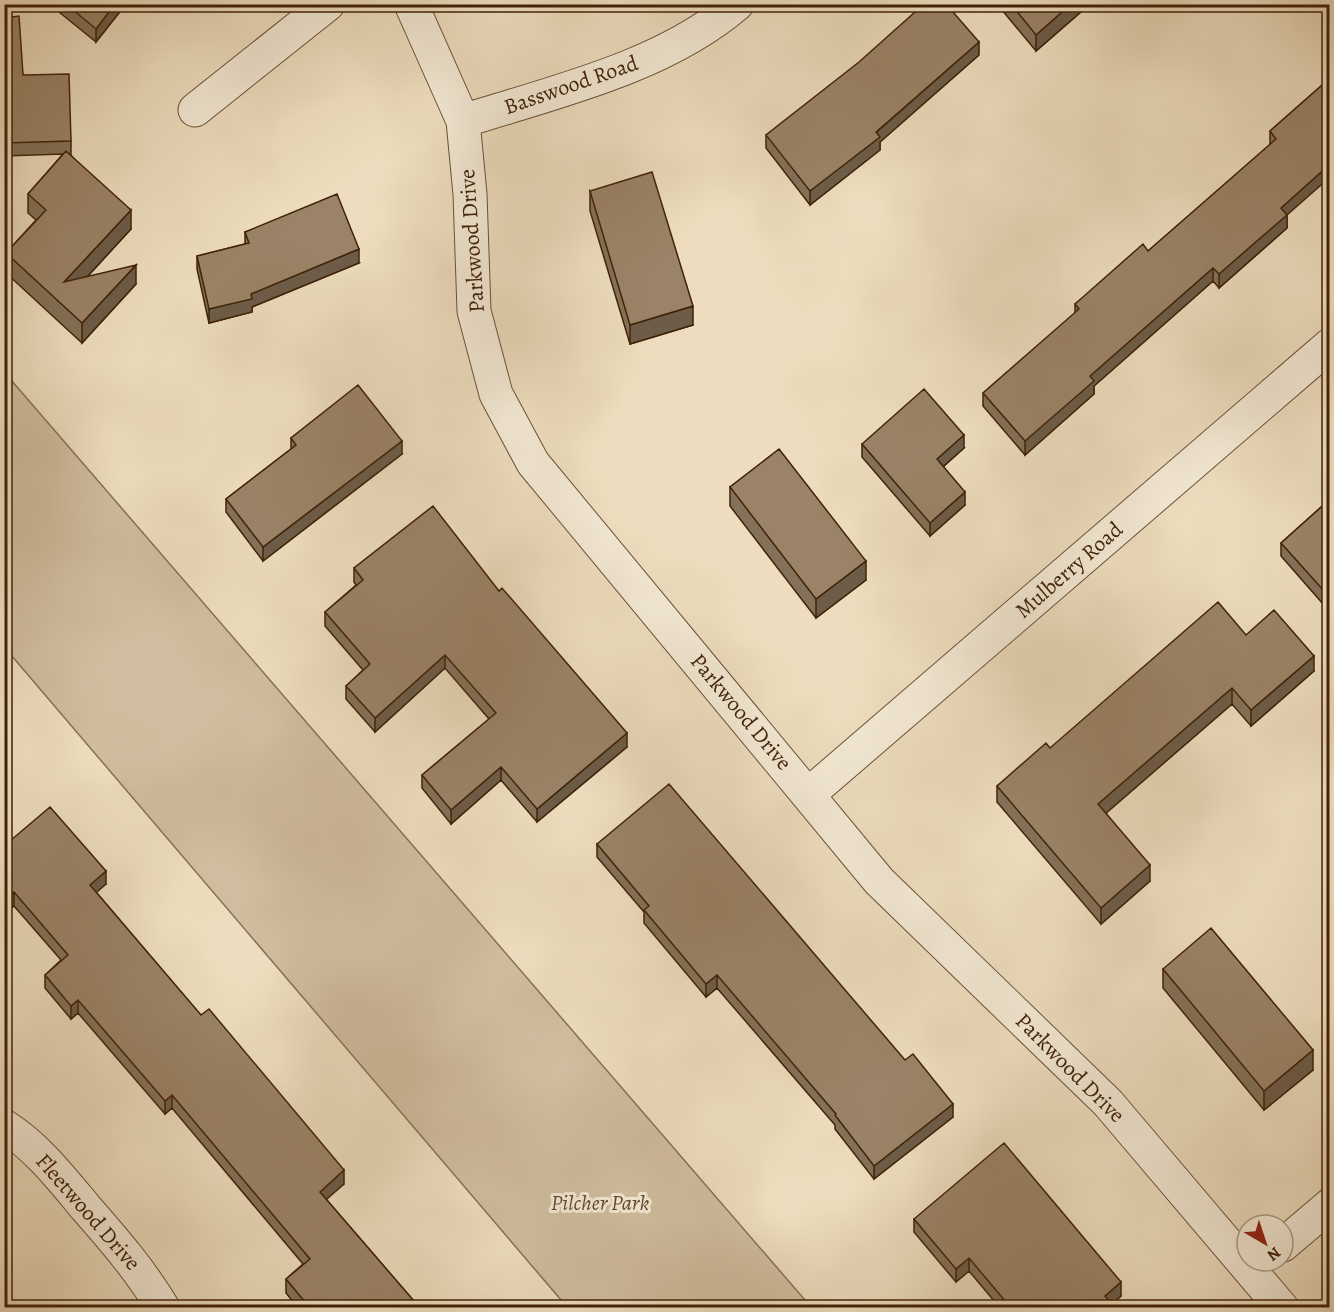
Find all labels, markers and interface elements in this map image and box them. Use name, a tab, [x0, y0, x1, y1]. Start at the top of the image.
street label: Basswood Road	[500, 48, 642, 122]
street label: Parkwood Drive	[452, 168, 492, 314]
street label: Mulberry Road	[1009, 515, 1129, 625]
street label: Parkwood Drive	[683, 647, 799, 777]
street label: Parkwood Drive	[1009, 1007, 1131, 1129]
street label: Fleetwood Drive	[29, 1147, 147, 1277]
park label: Pilcher Park	[551, 1188, 649, 1218]
north arrow	[1235, 1213, 1295, 1273]
text: N	[1262, 1242, 1285, 1266]

